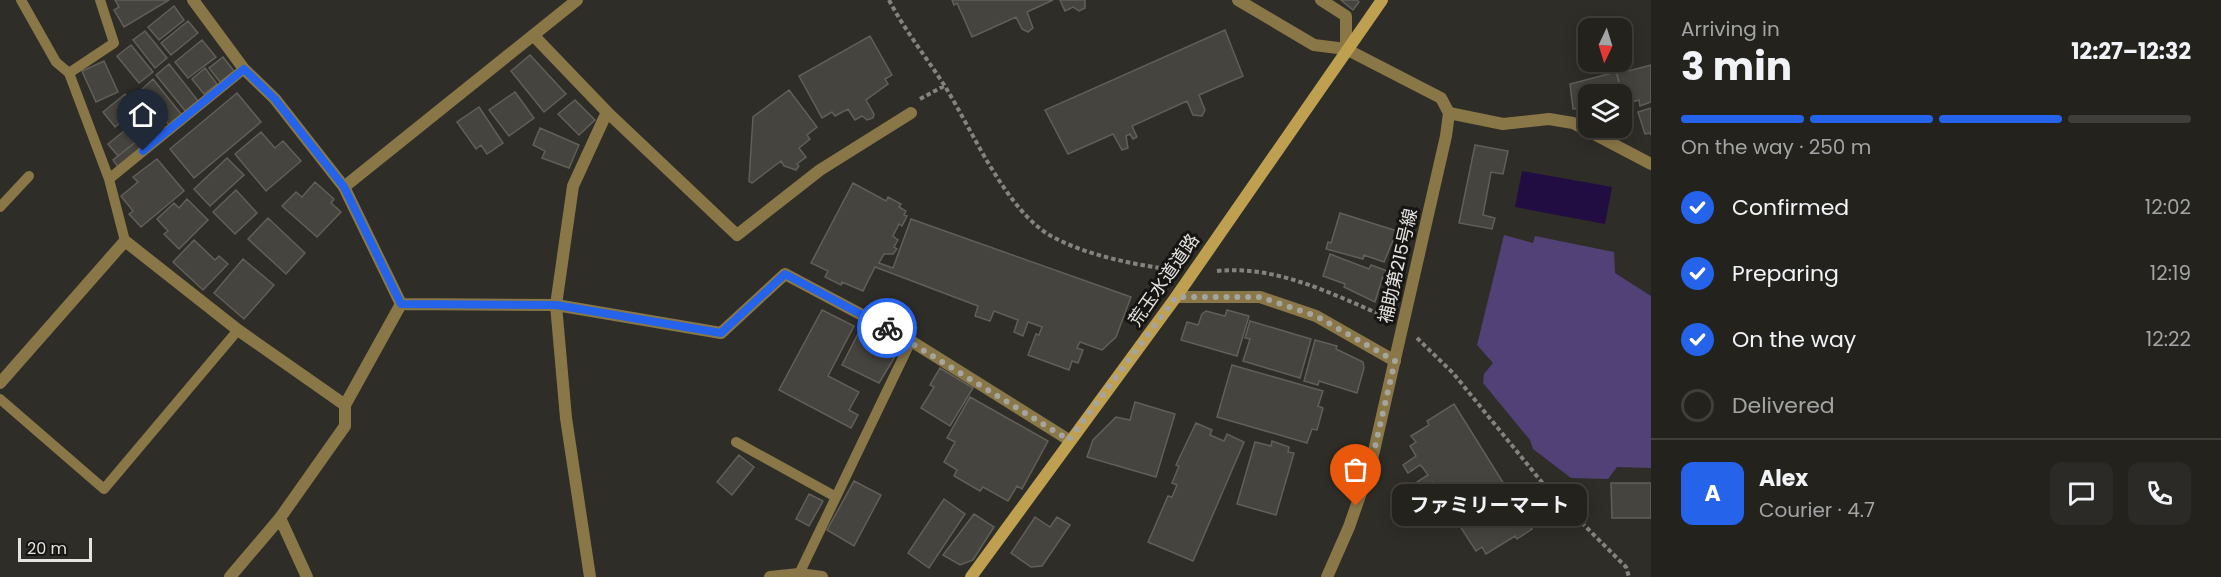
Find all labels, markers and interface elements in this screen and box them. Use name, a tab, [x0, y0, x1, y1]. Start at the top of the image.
text: Arriving in	[1681, 15, 1780, 43]
north arrow	[1578, 18, 1632, 72]
map controls	[1578, 18, 1632, 138]
text: 12:27–12:32	[2071, 36, 2191, 67]
text: 3 min	[1681, 39, 1792, 94]
button: layers	[1578, 84, 1632, 138]
pin	[117, 89, 168, 151]
icon: home	[126, 98, 159, 131]
text: On the way · 250 m	[1681, 133, 1871, 161]
icon: check	[1681, 191, 1714, 224]
text: Confirmed	[1732, 192, 1849, 223]
text: 12:02	[2145, 193, 2191, 221]
street label: 補助第215号線	[1372, 206, 1423, 326]
street label: 荒玉水道道路	[1122, 228, 1205, 331]
icon: check	[1681, 257, 1714, 290]
text: Preparing	[1732, 258, 1839, 289]
text: 12:19	[2150, 259, 2191, 287]
courier	[857, 298, 917, 358]
icon: bike	[871, 312, 904, 345]
icon: check	[1681, 323, 1714, 356]
text: On the way	[1732, 324, 1856, 355]
text: 12:22	[2146, 325, 2191, 353]
text: Delivered	[1732, 390, 1835, 421]
pin	[1330, 444, 1381, 506]
icon: bag	[1339, 453, 1372, 486]
button: chat	[2050, 462, 2113, 525]
button: phone	[2128, 462, 2191, 525]
text: Alex	[1759, 463, 1808, 494]
text: A	[1704, 478, 1721, 509]
callout: ファミリーマート	[1392, 485, 1587, 527]
text: ファミリーマート	[1410, 491, 1570, 519]
text: Courier · 4.7	[1759, 496, 1875, 524]
scale bar	[18, 535, 92, 562]
text: 20 m	[27, 537, 67, 560]

